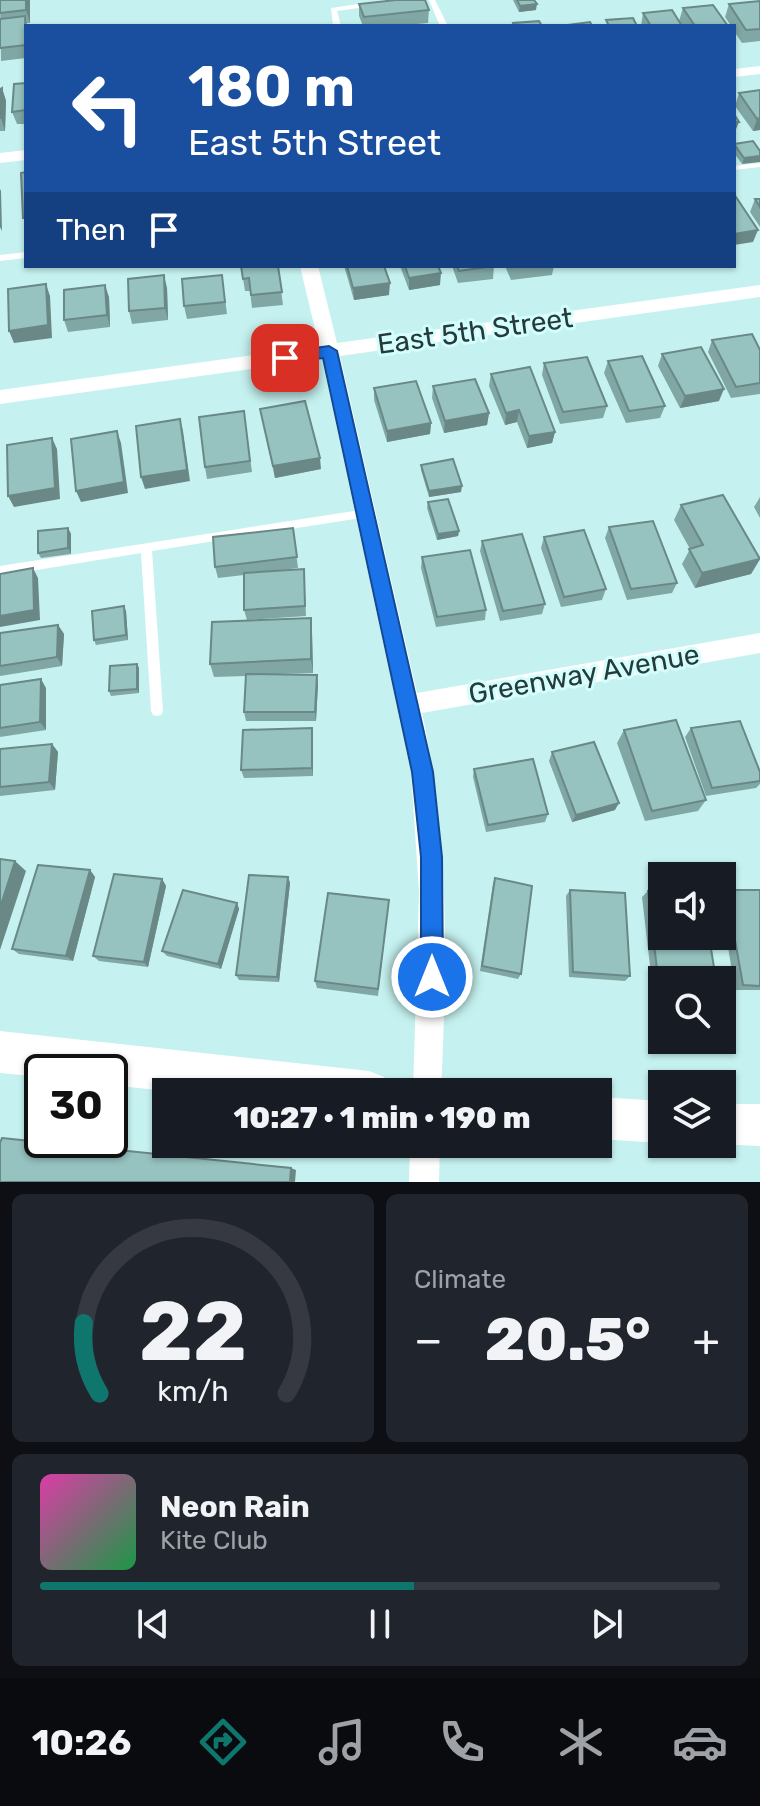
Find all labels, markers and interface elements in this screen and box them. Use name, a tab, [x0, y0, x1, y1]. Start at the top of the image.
text: 180 m	[188, 54, 355, 120]
icon: left	[56, 56, 160, 160]
text: East 5th Street	[188, 121, 441, 164]
icon: arrive	[142, 208, 186, 252]
text: Then	[56, 212, 126, 248]
street label: East 5th Street	[375, 301, 575, 361]
pin	[251, 324, 319, 392]
icon: arrive	[263, 336, 307, 380]
street label: Greenway Avenue	[466, 637, 702, 711]
map controls	[648, 862, 736, 1158]
button: sound	[648, 862, 736, 950]
position arrow	[390, 935, 474, 1019]
button: search	[648, 966, 736, 1054]
speed limit sign: 30	[24, 1054, 128, 1158]
button: layers	[648, 1070, 736, 1158]
text: 10:27 · 1 min · 190 m	[234, 1100, 531, 1136]
text: Climate	[414, 1264, 506, 1295]
text: 22	[139, 1282, 247, 1381]
text: 20.5°	[485, 1304, 650, 1375]
text: −	[414, 1314, 443, 1366]
text: +	[693, 1314, 720, 1366]
text: km/h	[157, 1374, 229, 1408]
text: Neon Rain	[160, 1489, 310, 1525]
text: Kite Club	[160, 1525, 268, 1556]
icon: previous	[131, 1602, 175, 1646]
icon: pause	[358, 1602, 402, 1646]
icon: next	[585, 1602, 629, 1646]
icon: directions	[195, 1714, 251, 1770]
icon: music	[314, 1714, 370, 1770]
icon: phone	[434, 1714, 490, 1770]
icon: climate	[553, 1714, 609, 1770]
icon: car	[672, 1714, 728, 1770]
text: 10:26	[32, 1721, 131, 1764]

